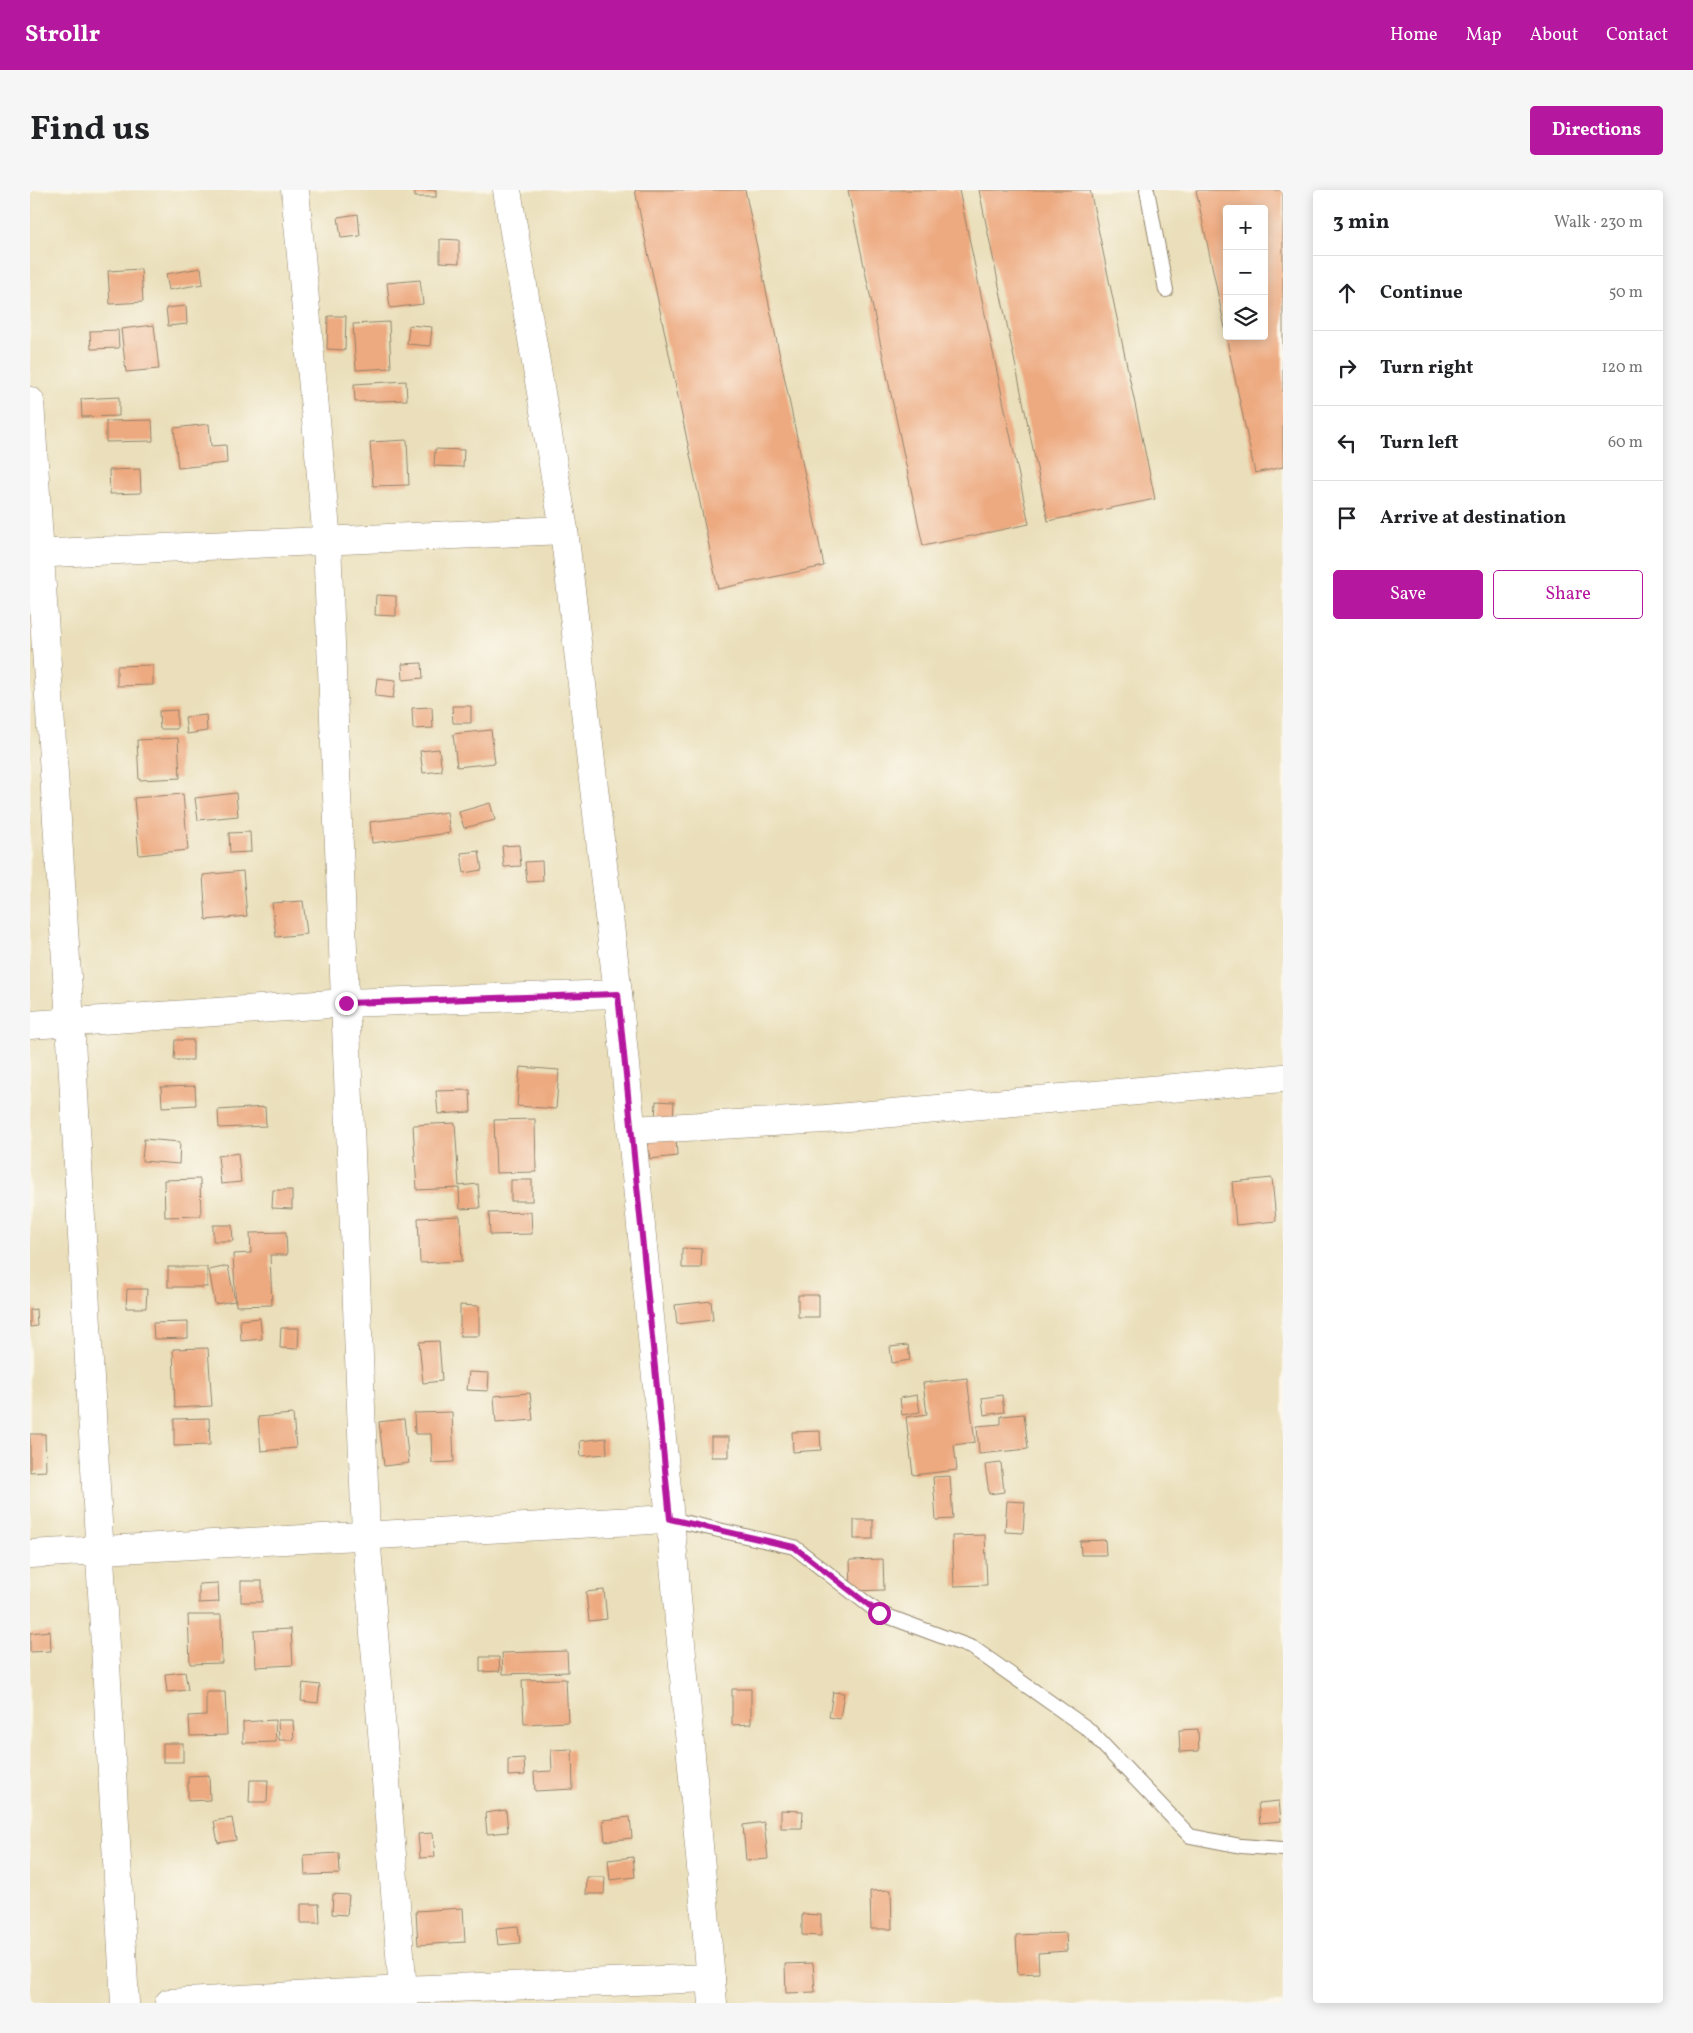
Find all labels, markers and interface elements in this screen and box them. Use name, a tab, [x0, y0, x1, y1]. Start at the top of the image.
text: Strollr	[25, 18, 100, 52]
text: Home	[1390, 23, 1438, 48]
text: Map	[1466, 23, 1502, 48]
text: About	[1530, 23, 1578, 48]
text: Contact	[1606, 23, 1668, 48]
text: Find us	[30, 106, 150, 154]
button: Directions	[1530, 106, 1663, 155]
map controls	[1223, 205, 1268, 340]
button: +	[1223, 205, 1268, 250]
text: 3 min	[1333, 208, 1389, 237]
text: Walk · 230 m	[1554, 212, 1643, 234]
button: −	[1223, 250, 1268, 295]
icon: ahead	[1333, 279, 1361, 307]
text: Continue	[1380, 280, 1463, 306]
text: 50 m	[1609, 282, 1643, 304]
button: layers	[1223, 295, 1268, 340]
icon: right	[1333, 354, 1361, 382]
text: Turn right	[1380, 355, 1473, 381]
text: 120 m	[1601, 357, 1643, 379]
icon: left	[1333, 429, 1361, 457]
text: Turn left	[1380, 430, 1459, 456]
text: 60 m	[1608, 432, 1643, 454]
icon: arrive	[1333, 504, 1361, 532]
text: Arrive at destination	[1380, 505, 1566, 531]
button: Save	[1333, 570, 1483, 619]
button: Share	[1493, 570, 1643, 619]
route end	[335, 992, 358, 1015]
route start	[868, 1602, 891, 1625]

